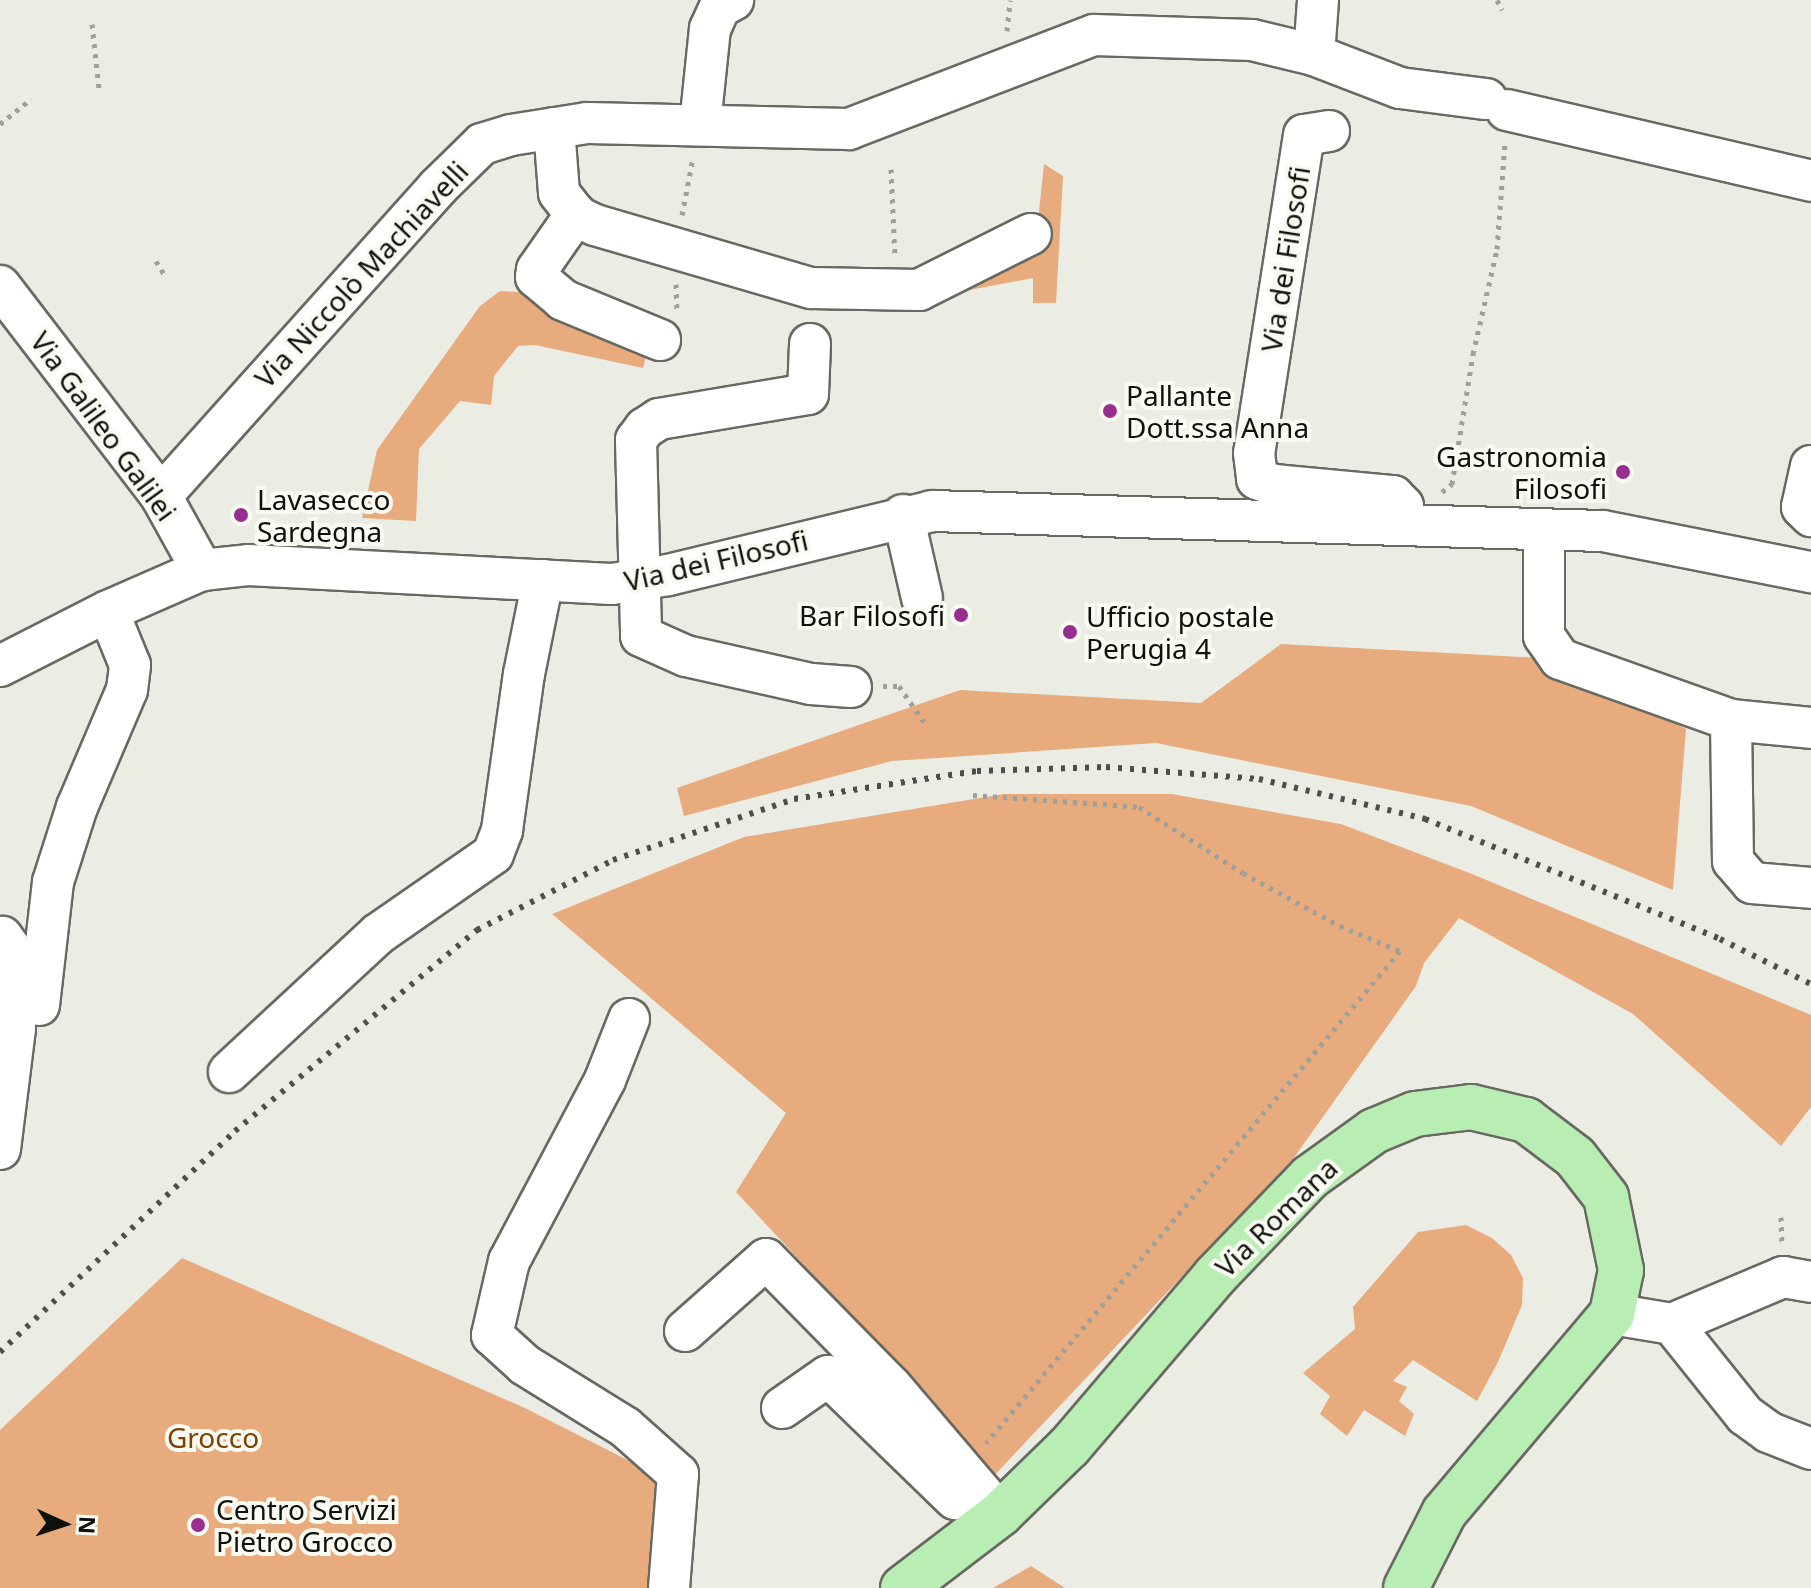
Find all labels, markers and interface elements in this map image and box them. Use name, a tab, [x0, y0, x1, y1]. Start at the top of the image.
street label: Via Niccolò Machiavelli	[247, 154, 475, 394]
street label: Via dei Filosofi	[1254, 164, 1316, 354]
street label: Via Galileo Galilei	[24, 325, 184, 527]
place label: Pallante Dott.ssa Anna	[1126, 378, 1309, 444]
marker: Pallante Dott.ssa Anna	[1101, 402, 1119, 420]
place label: Gastronomia Filosofi	[1436, 439, 1607, 505]
marker: Gastronomia Filosofi	[1614, 463, 1632, 481]
place label: Lavasecco Sardegna	[257, 482, 390, 548]
marker: Lavasecco Sardegna	[232, 506, 250, 524]
street label: Via dei Filosofi	[621, 523, 811, 597]
place label: Bar Filosofi	[799, 598, 945, 632]
place label: Ufficio postale Perugia 4	[1086, 599, 1274, 665]
marker: Bar Filosofi	[952, 606, 970, 624]
marker: Ufficio postale Perugia 4	[1061, 623, 1079, 641]
street label: Via Romana	[1208, 1151, 1344, 1283]
park label: Grocco	[167, 1420, 259, 1454]
north arrow	[24, 1484, 104, 1564]
place label: Centro Servizi Pietro Grocco	[216, 1492, 397, 1558]
marker: Centro Servizi Pietro Grocco	[187, 1514, 209, 1536]
text: N	[73, 1516, 103, 1535]

